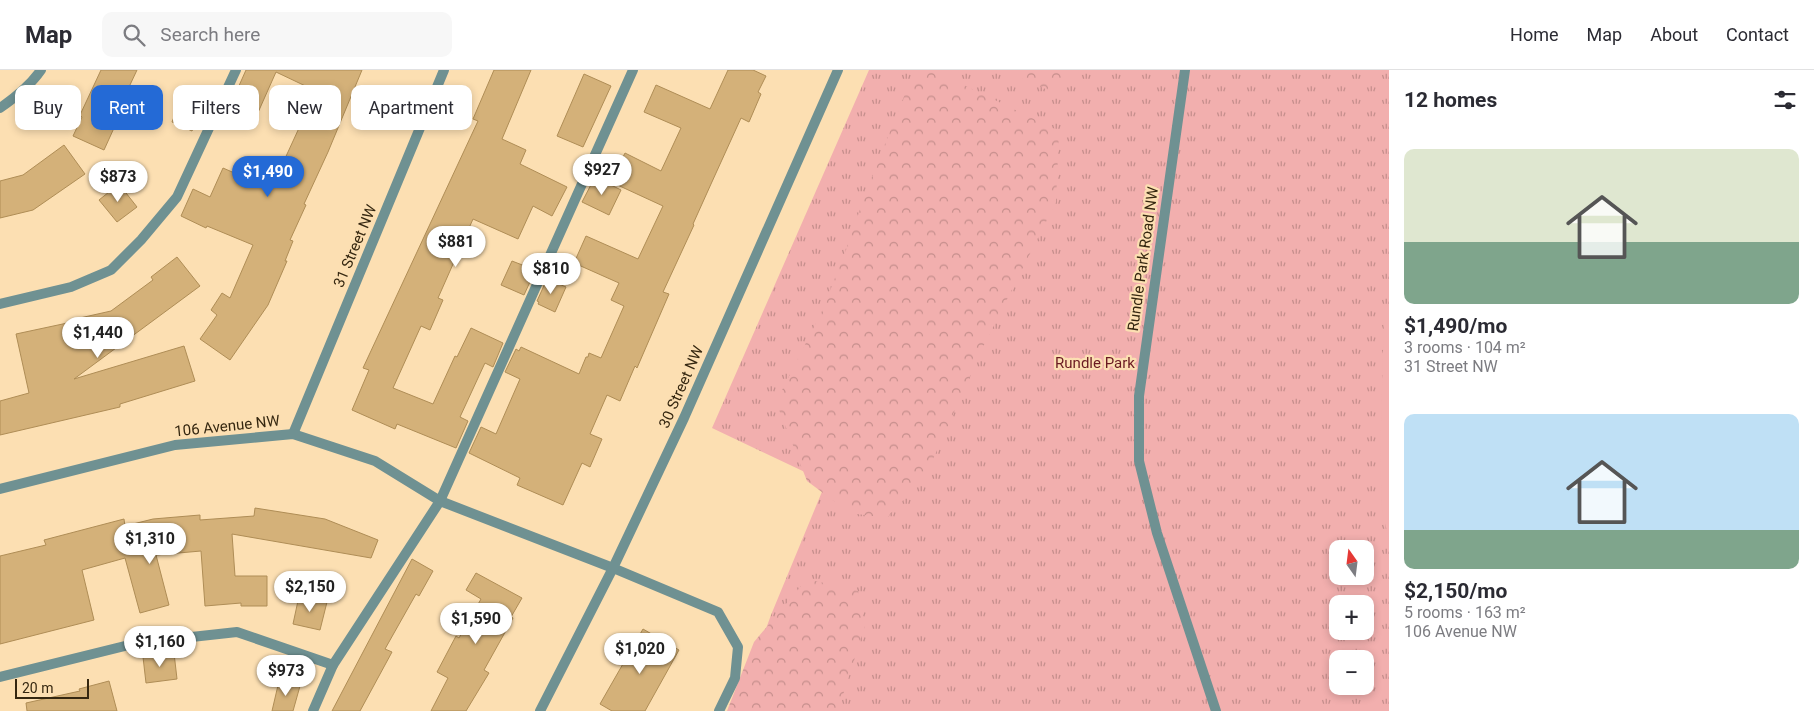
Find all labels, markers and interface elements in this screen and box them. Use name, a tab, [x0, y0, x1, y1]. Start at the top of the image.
search box	[102, 12, 452, 57]
text: Map	[25, 21, 72, 49]
icon: search	[120, 21, 148, 49]
text: Search here	[160, 23, 260, 46]
text: Home	[1510, 24, 1559, 45]
text: Map	[1587, 24, 1622, 45]
text: About	[1650, 24, 1698, 45]
text: Contact	[1726, 24, 1789, 45]
chip: Buy	[15, 85, 81, 130]
chip: Rent	[91, 85, 163, 130]
chip: Filters	[173, 85, 259, 130]
chip: New	[269, 85, 341, 130]
chip: Apartment	[351, 85, 472, 130]
icon: filters	[1771, 86, 1799, 114]
text: 12 homes	[1404, 88, 1497, 112]
pin: $927	[572, 154, 632, 196]
pin: $1,490	[227, 156, 309, 198]
pin: $873	[88, 160, 148, 203]
text: $927	[584, 160, 620, 179]
text: $1,490	[243, 162, 293, 181]
text: $873	[100, 167, 136, 186]
icon: home	[1557, 182, 1647, 272]
street label: Rundle Park Road NW	[1124, 186, 1162, 332]
street label: 31 Street NW	[330, 202, 380, 290]
pin: $881	[426, 226, 486, 268]
text: $881	[438, 232, 474, 251]
pin: $810	[521, 252, 581, 295]
text: $810	[533, 259, 569, 278]
text: $1,490/mo	[1404, 314, 1507, 338]
pin: $1,440	[57, 316, 139, 359]
text: $1,440	[73, 323, 123, 342]
text: 3 rooms · 104 m²	[1404, 338, 1526, 357]
street label: 30 Street NW	[655, 343, 707, 431]
park label: Rundle Park	[1055, 354, 1135, 372]
text: 31 Street NW	[1404, 357, 1498, 376]
street label: 106 Avenue NW	[173, 412, 281, 440]
icon: home	[1557, 447, 1647, 537]
pin: $1,310	[109, 522, 191, 565]
text: $1,310	[125, 529, 175, 548]
north arrow	[1329, 540, 1374, 585]
map controls	[1329, 540, 1374, 695]
pin: $2,150	[269, 570, 351, 613]
text: $2,150	[285, 577, 335, 596]
text: $2,150/mo	[1404, 579, 1507, 603]
button: +	[1329, 595, 1374, 640]
pin: $1,590	[435, 602, 517, 645]
text: 5 rooms · 163 m²	[1404, 603, 1526, 622]
text: $1,590	[451, 609, 501, 628]
text: 106 Avenue NW	[1404, 622, 1517, 641]
pin: $1,160	[119, 626, 201, 668]
text: $1,160	[135, 632, 185, 651]
pin: $1,020	[599, 632, 681, 675]
text: $1,020	[615, 639, 665, 658]
button: −	[1329, 650, 1374, 695]
pin: $973	[256, 654, 316, 697]
text: $973	[268, 661, 304, 680]
scale bar	[15, 676, 89, 699]
text: 20 m	[22, 680, 54, 696]

